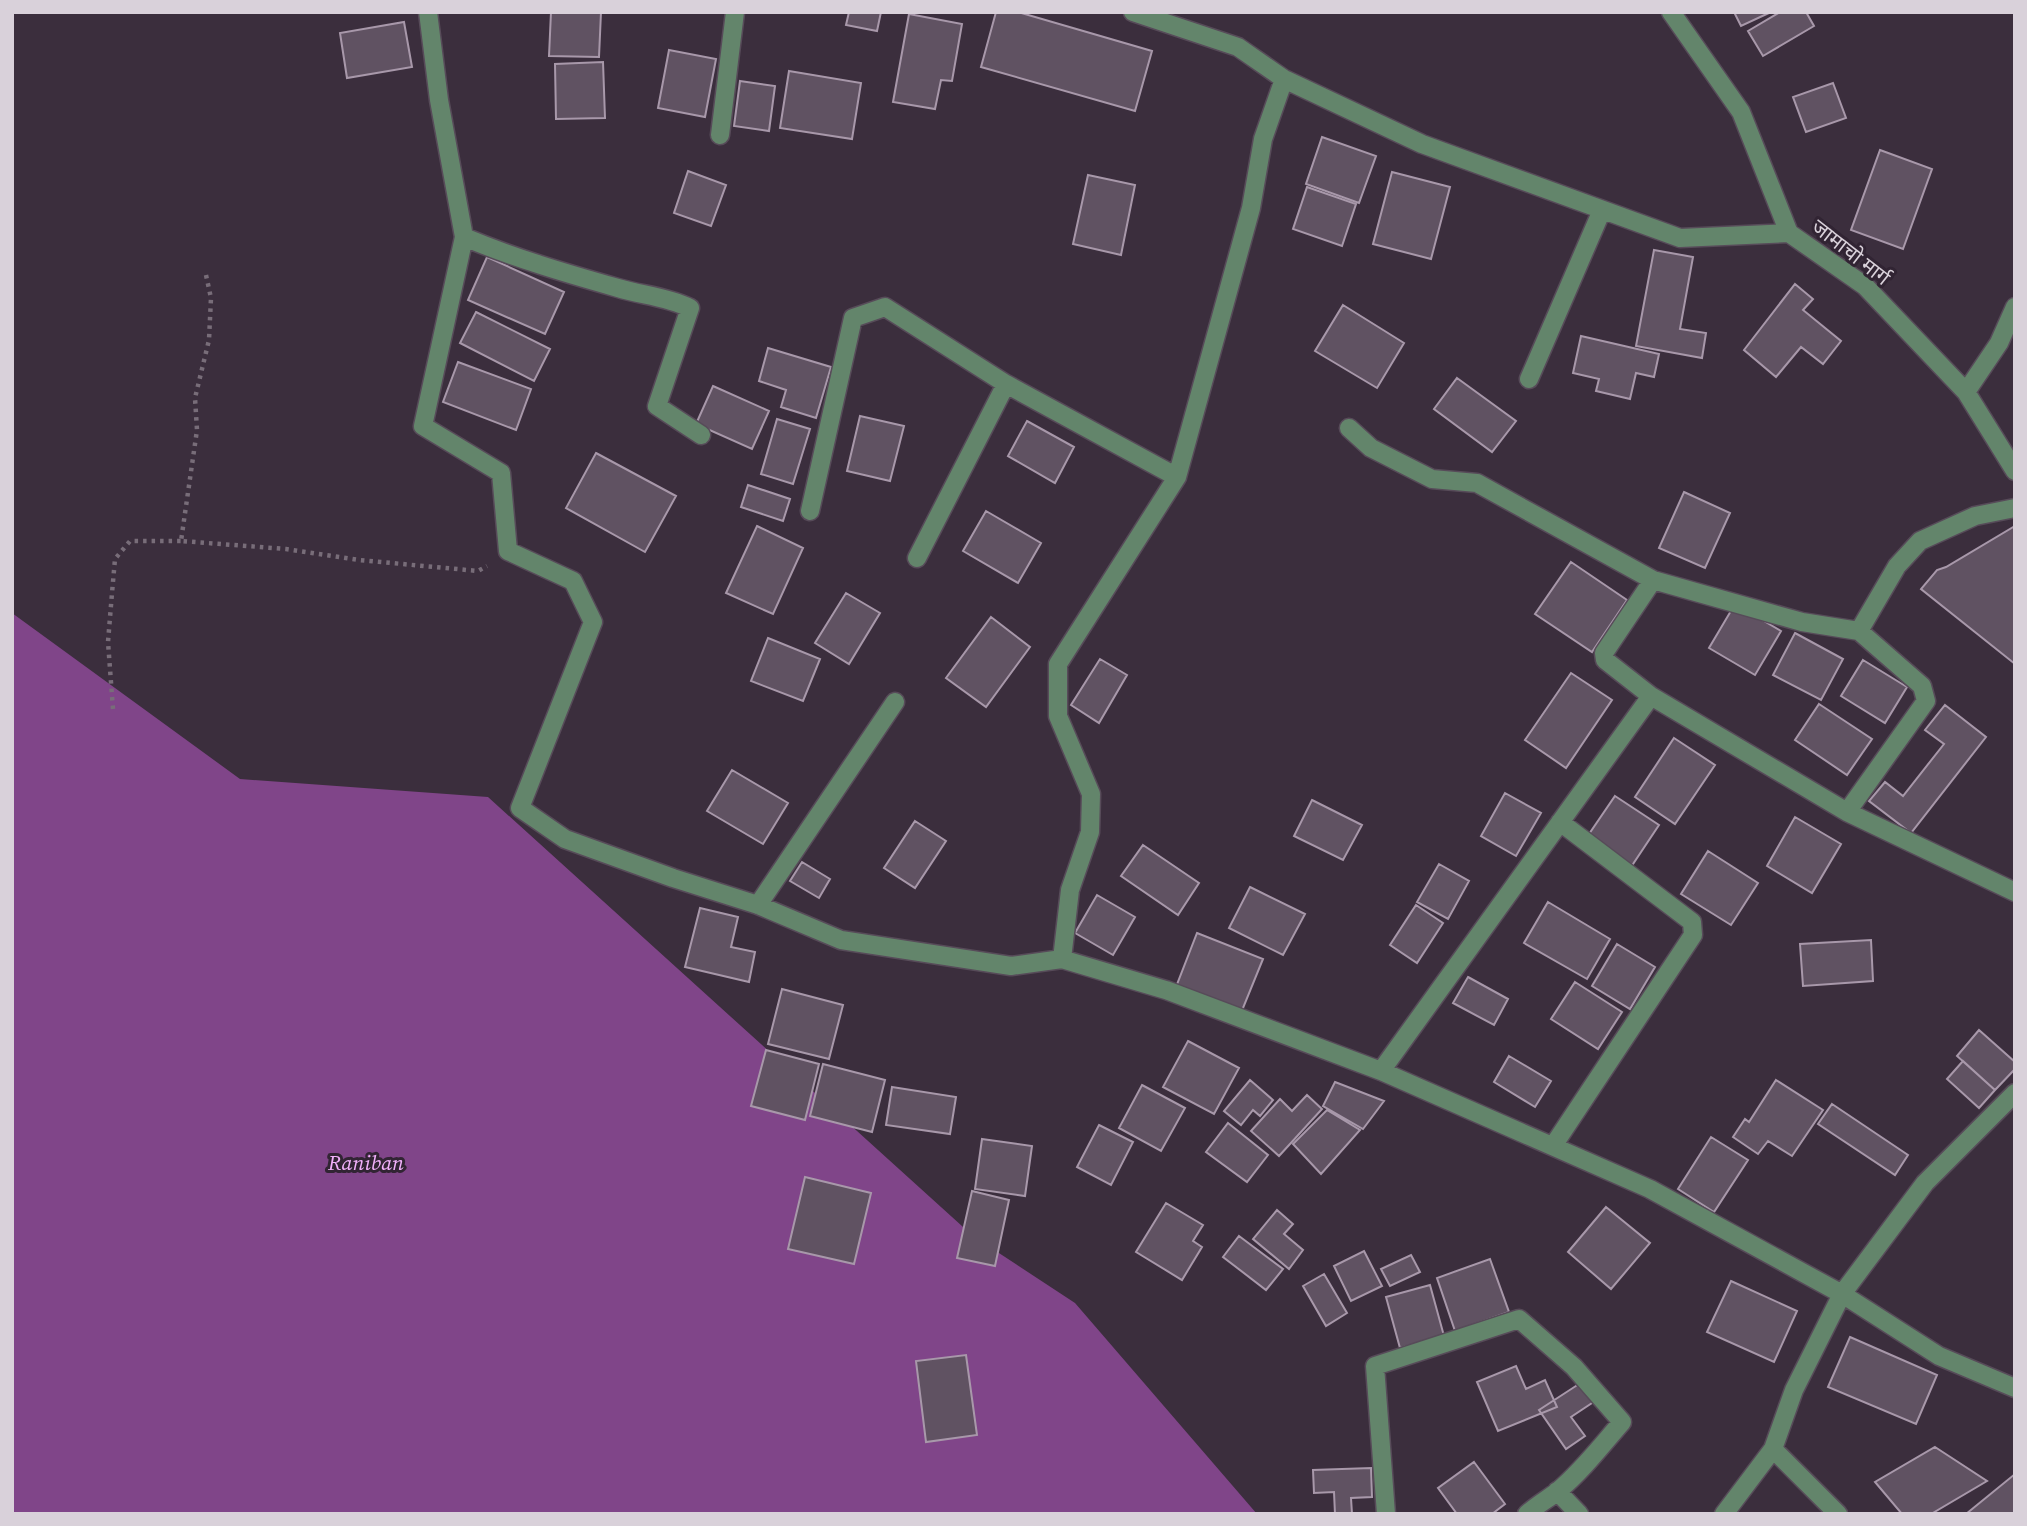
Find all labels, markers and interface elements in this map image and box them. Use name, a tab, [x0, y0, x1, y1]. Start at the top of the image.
street label: जामाचो मार्ग	[1806, 212, 1897, 293]
park label: Raniban	[327, 1148, 404, 1177]

